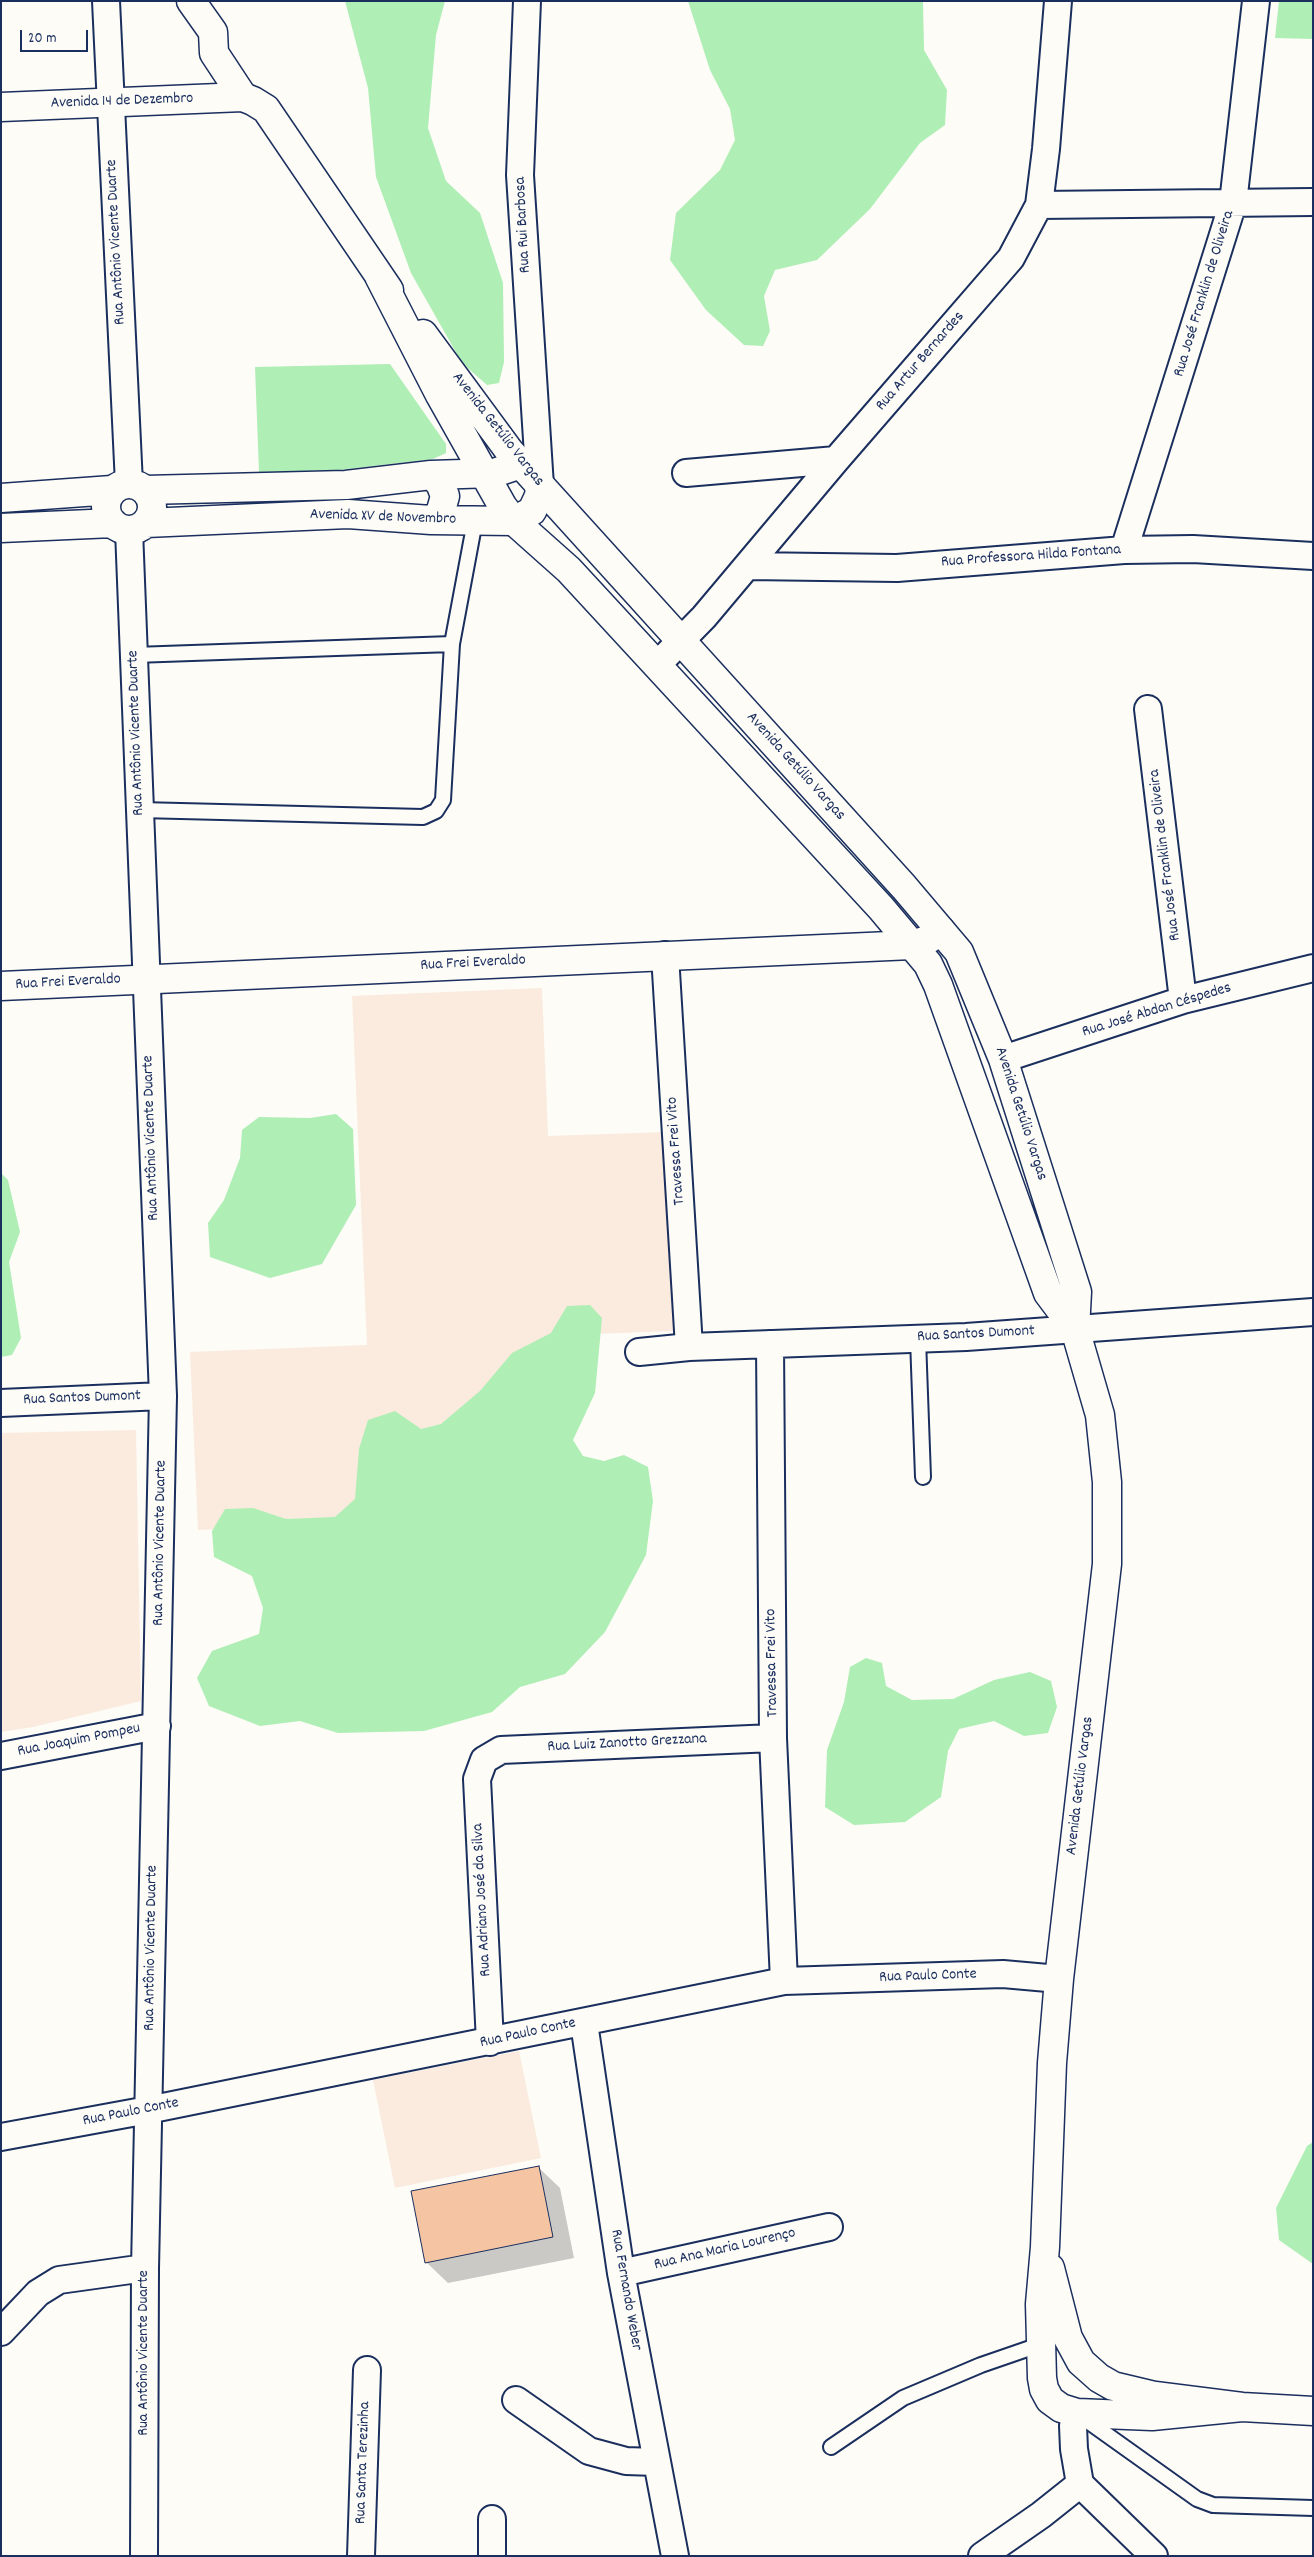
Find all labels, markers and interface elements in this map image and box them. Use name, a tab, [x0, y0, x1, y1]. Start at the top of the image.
scale bar	[22, 20, 90, 52]
text: 20 m	[28, 28, 56, 50]
street label: Avenida 14 de Dezembro	[50, 90, 194, 114]
street label: Rua Antônio Vicente Duarte	[103, 159, 131, 325]
street label: Rua Rui Barbosa	[512, 176, 536, 274]
street label: Rua José Franklin de Oliveira	[1171, 209, 1239, 379]
street label: Rua Artur Bernardes	[873, 308, 969, 416]
street label: Avenida Getúlio Vargas	[447, 369, 547, 491]
street label: Avenida XV de Novembro	[310, 506, 456, 530]
street label: Rua Professora Hilda Fontana	[941, 541, 1121, 573]
street label: Rua Antônio Vicente Duarte	[125, 650, 149, 816]
street label: Avenida Getúlio Vargas	[741, 709, 849, 825]
street label: Rua José Franklin de Oliveira	[1146, 768, 1186, 942]
street label: Rua Frei Everaldo	[420, 952, 526, 976]
street label: Rua Frei Everaldo	[15, 971, 121, 995]
street label: Rua José Abdan Céspedes	[1080, 979, 1234, 1043]
street label: Avenida Getúlio Vargas	[989, 1045, 1051, 1183]
street label: Rua Antônio Vicente Duarte	[140, 1055, 164, 1221]
street label: Travessa Frei Vito	[664, 1096, 690, 1206]
street label: Rua Santos Dumont	[917, 1322, 1035, 1348]
street label: Rua Santos Dumont	[23, 1387, 141, 1411]
street label: Rua Antônio Vicente Duarte	[150, 1460, 172, 1626]
street label: Travessa Frei Vito	[762, 1609, 784, 1717]
street label: Avenida Getúlio Vargas	[1063, 1716, 1099, 1856]
street label: Rua Joaquim Pompeu	[16, 1720, 142, 1762]
street label: Rua Luiz Zanotto Grezzana	[547, 1730, 707, 1758]
street label: Rua Adriano José da Silva	[469, 1823, 497, 1977]
street label: Rua Antônio Vicente Duarte	[141, 1865, 163, 2031]
street label: Rua Paulo Conte	[879, 1966, 977, 1988]
street label: Rua Paulo Conte	[478, 2014, 578, 2054]
street label: Rua Paulo Conte	[81, 2094, 181, 2132]
street label: Rua Ana Maria Lourenço	[652, 2224, 798, 2276]
street label: Rua Fernando Weber	[605, 2228, 645, 2352]
street label: Rua Antônio Vicente Duarte	[135, 2270, 155, 2436]
street label: Rua Santa Terezinha	[352, 2401, 376, 2525]

